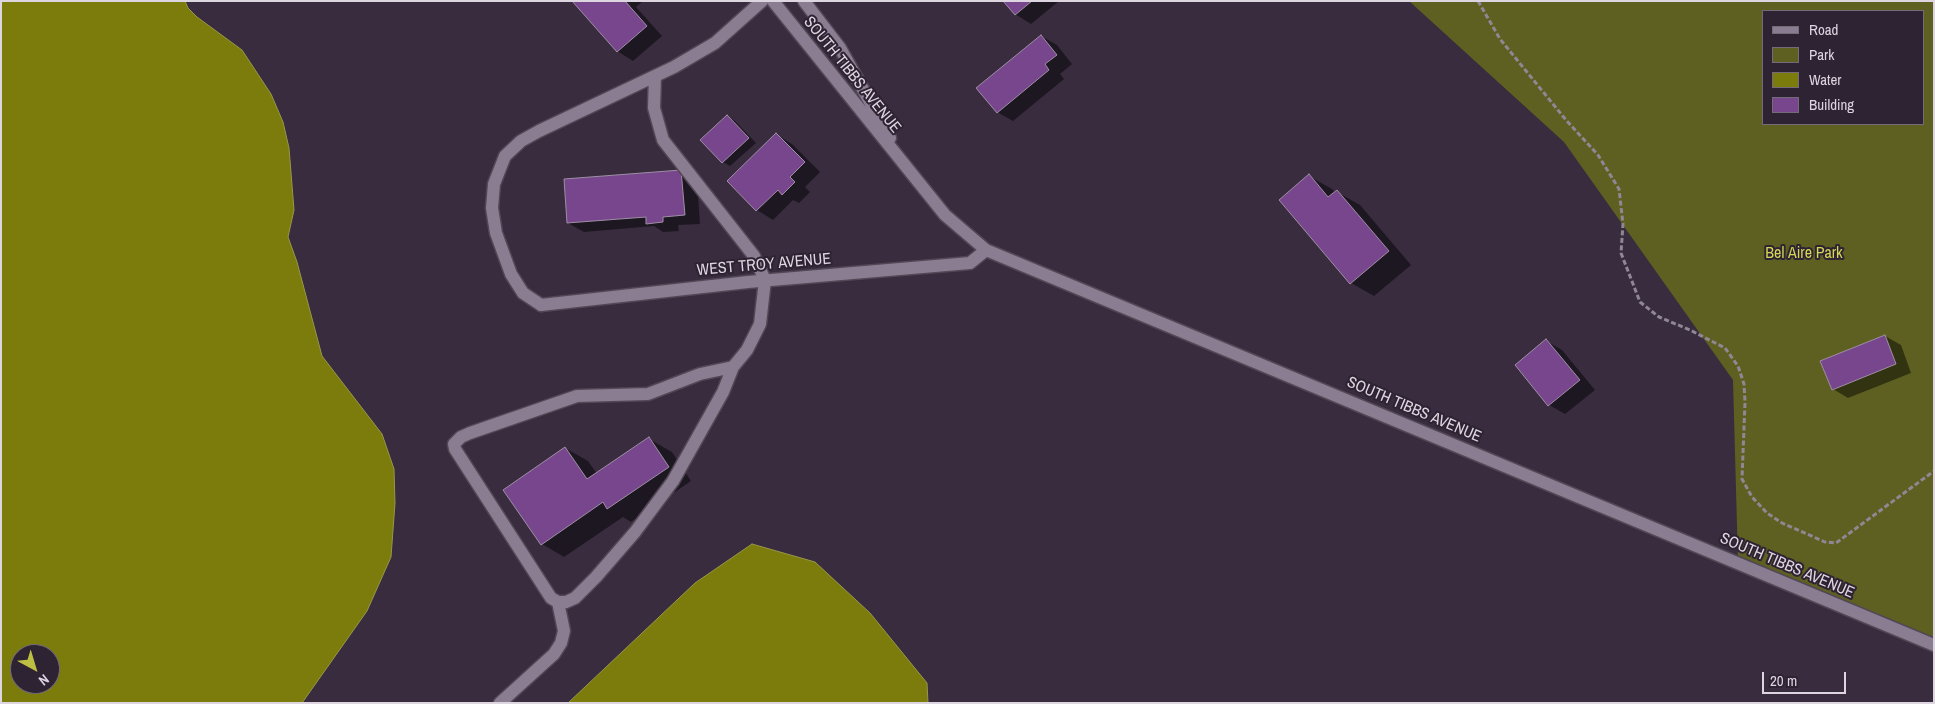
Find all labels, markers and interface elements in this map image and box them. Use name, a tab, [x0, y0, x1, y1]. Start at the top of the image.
legend	[1762, 10, 1925, 125]
street label: SOUTH TIBBS AVENUE	[799, 13, 905, 137]
text: Road	[1809, 19, 1838, 40]
text: Park	[1809, 44, 1834, 65]
text: Water	[1809, 69, 1841, 90]
text: Building	[1809, 94, 1854, 115]
park label: Bel Aire Park	[1765, 244, 1843, 264]
street label: WEST TROY AVENUE	[696, 250, 832, 280]
street label: SOUTH TIBBS AVENUE	[1344, 373, 1484, 447]
street label: SOUTH TIBBS AVENUE	[1717, 529, 1857, 603]
north arrow	[10, 644, 60, 694]
scale bar	[1765, 662, 1849, 694]
text: N	[35, 670, 53, 689]
text: 20 m	[1770, 670, 1797, 691]

